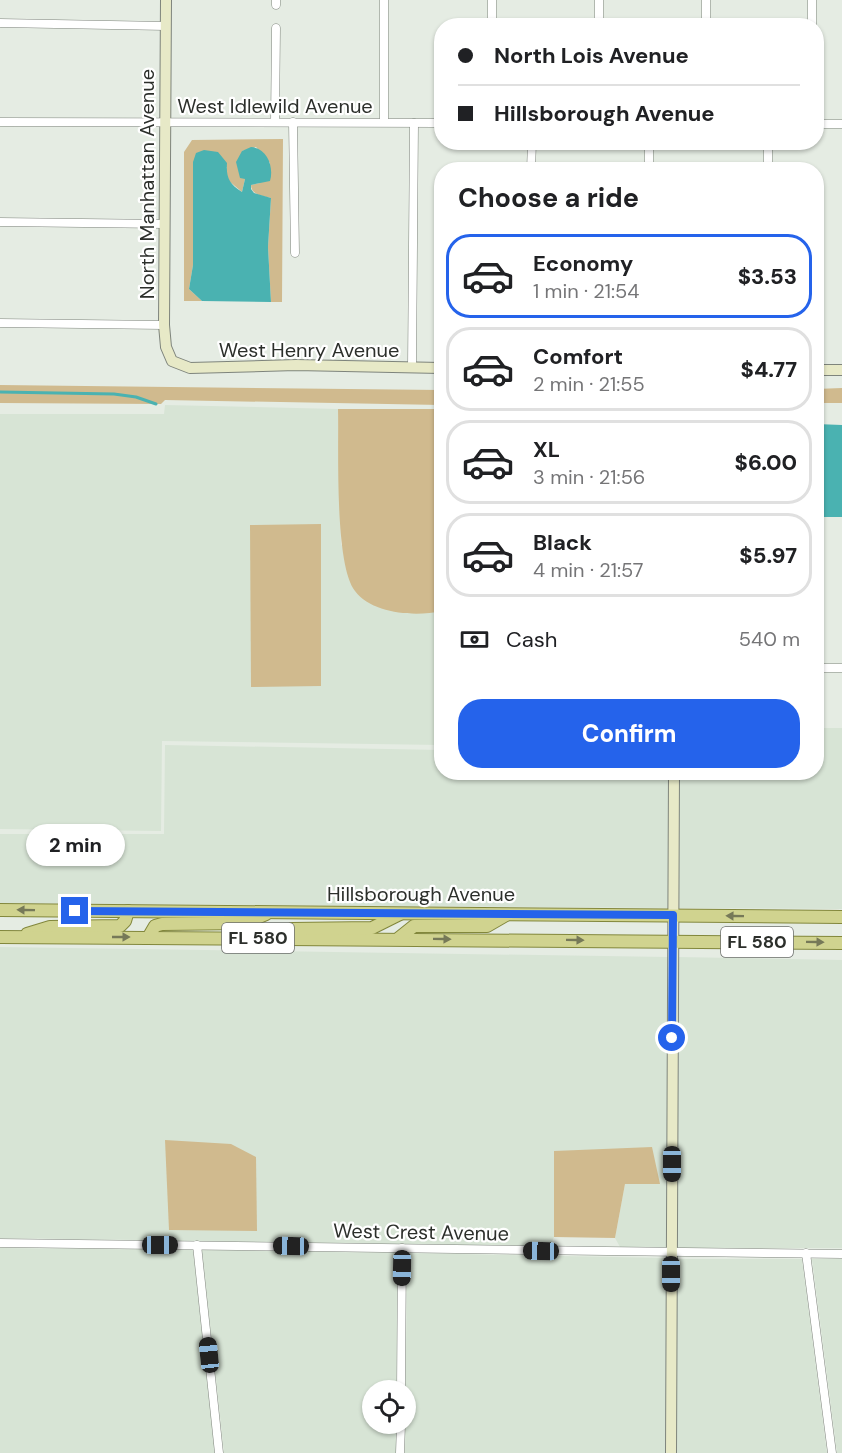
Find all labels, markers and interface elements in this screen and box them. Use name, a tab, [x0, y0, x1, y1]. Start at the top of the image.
text: North Lois Avenue	[494, 41, 689, 70]
street label: North Manhattan Avenue	[134, 69, 160, 299]
street label: West Idlewild Avenue	[177, 93, 373, 119]
text: Hillsborough Avenue	[494, 99, 715, 128]
text: Choose a ride	[458, 180, 639, 215]
icon: car	[461, 249, 515, 303]
text: Economy	[533, 249, 633, 278]
text: $3.53	[738, 262, 797, 291]
text: 1 min · 21:54	[533, 278, 639, 304]
street label: West Henry Avenue	[219, 337, 399, 363]
icon: car	[461, 342, 515, 396]
text: Comfort	[533, 342, 623, 371]
text: $4.77	[741, 355, 797, 384]
text: 2 min · 21:55	[533, 371, 645, 397]
icon: car	[461, 435, 515, 489]
text: XL	[533, 435, 560, 464]
text: $6.00	[735, 448, 797, 477]
text: 3 min · 21:56	[533, 464, 645, 490]
icon: car	[461, 528, 515, 582]
text: Black	[533, 528, 592, 557]
text: $5.97	[739, 541, 797, 570]
text: 4 min · 21:57	[533, 557, 644, 583]
icon: cash	[458, 623, 491, 656]
text: Cash	[506, 625, 557, 654]
text: 540 m	[739, 626, 800, 652]
button: Confirm	[458, 699, 800, 768]
callout: 2 min	[26, 824, 124, 866]
text: 2 min	[49, 832, 102, 858]
street label: Hillsborough Avenue	[327, 881, 515, 907]
route end	[61, 897, 88, 924]
one-way arrow	[16, 906, 35, 915]
one-way arrow	[725, 911, 744, 921]
road number: FL 580	[222, 923, 294, 953]
road number: FL 580	[721, 927, 793, 957]
one-way arrow	[112, 933, 131, 942]
one-way arrow	[433, 934, 452, 944]
one-way arrow	[566, 935, 585, 945]
one-way arrow	[806, 938, 825, 947]
route start	[658, 1024, 685, 1051]
car	[663, 1146, 681, 1182]
street label: West Crest Avenue	[333, 1217, 509, 1247]
car	[142, 1236, 178, 1254]
car	[273, 1237, 309, 1255]
car	[523, 1242, 559, 1260]
car	[393, 1250, 411, 1286]
car	[662, 1256, 680, 1292]
car	[198, 1336, 220, 1374]
map controls	[362, 1380, 416, 1434]
button: locate	[362, 1380, 416, 1434]

